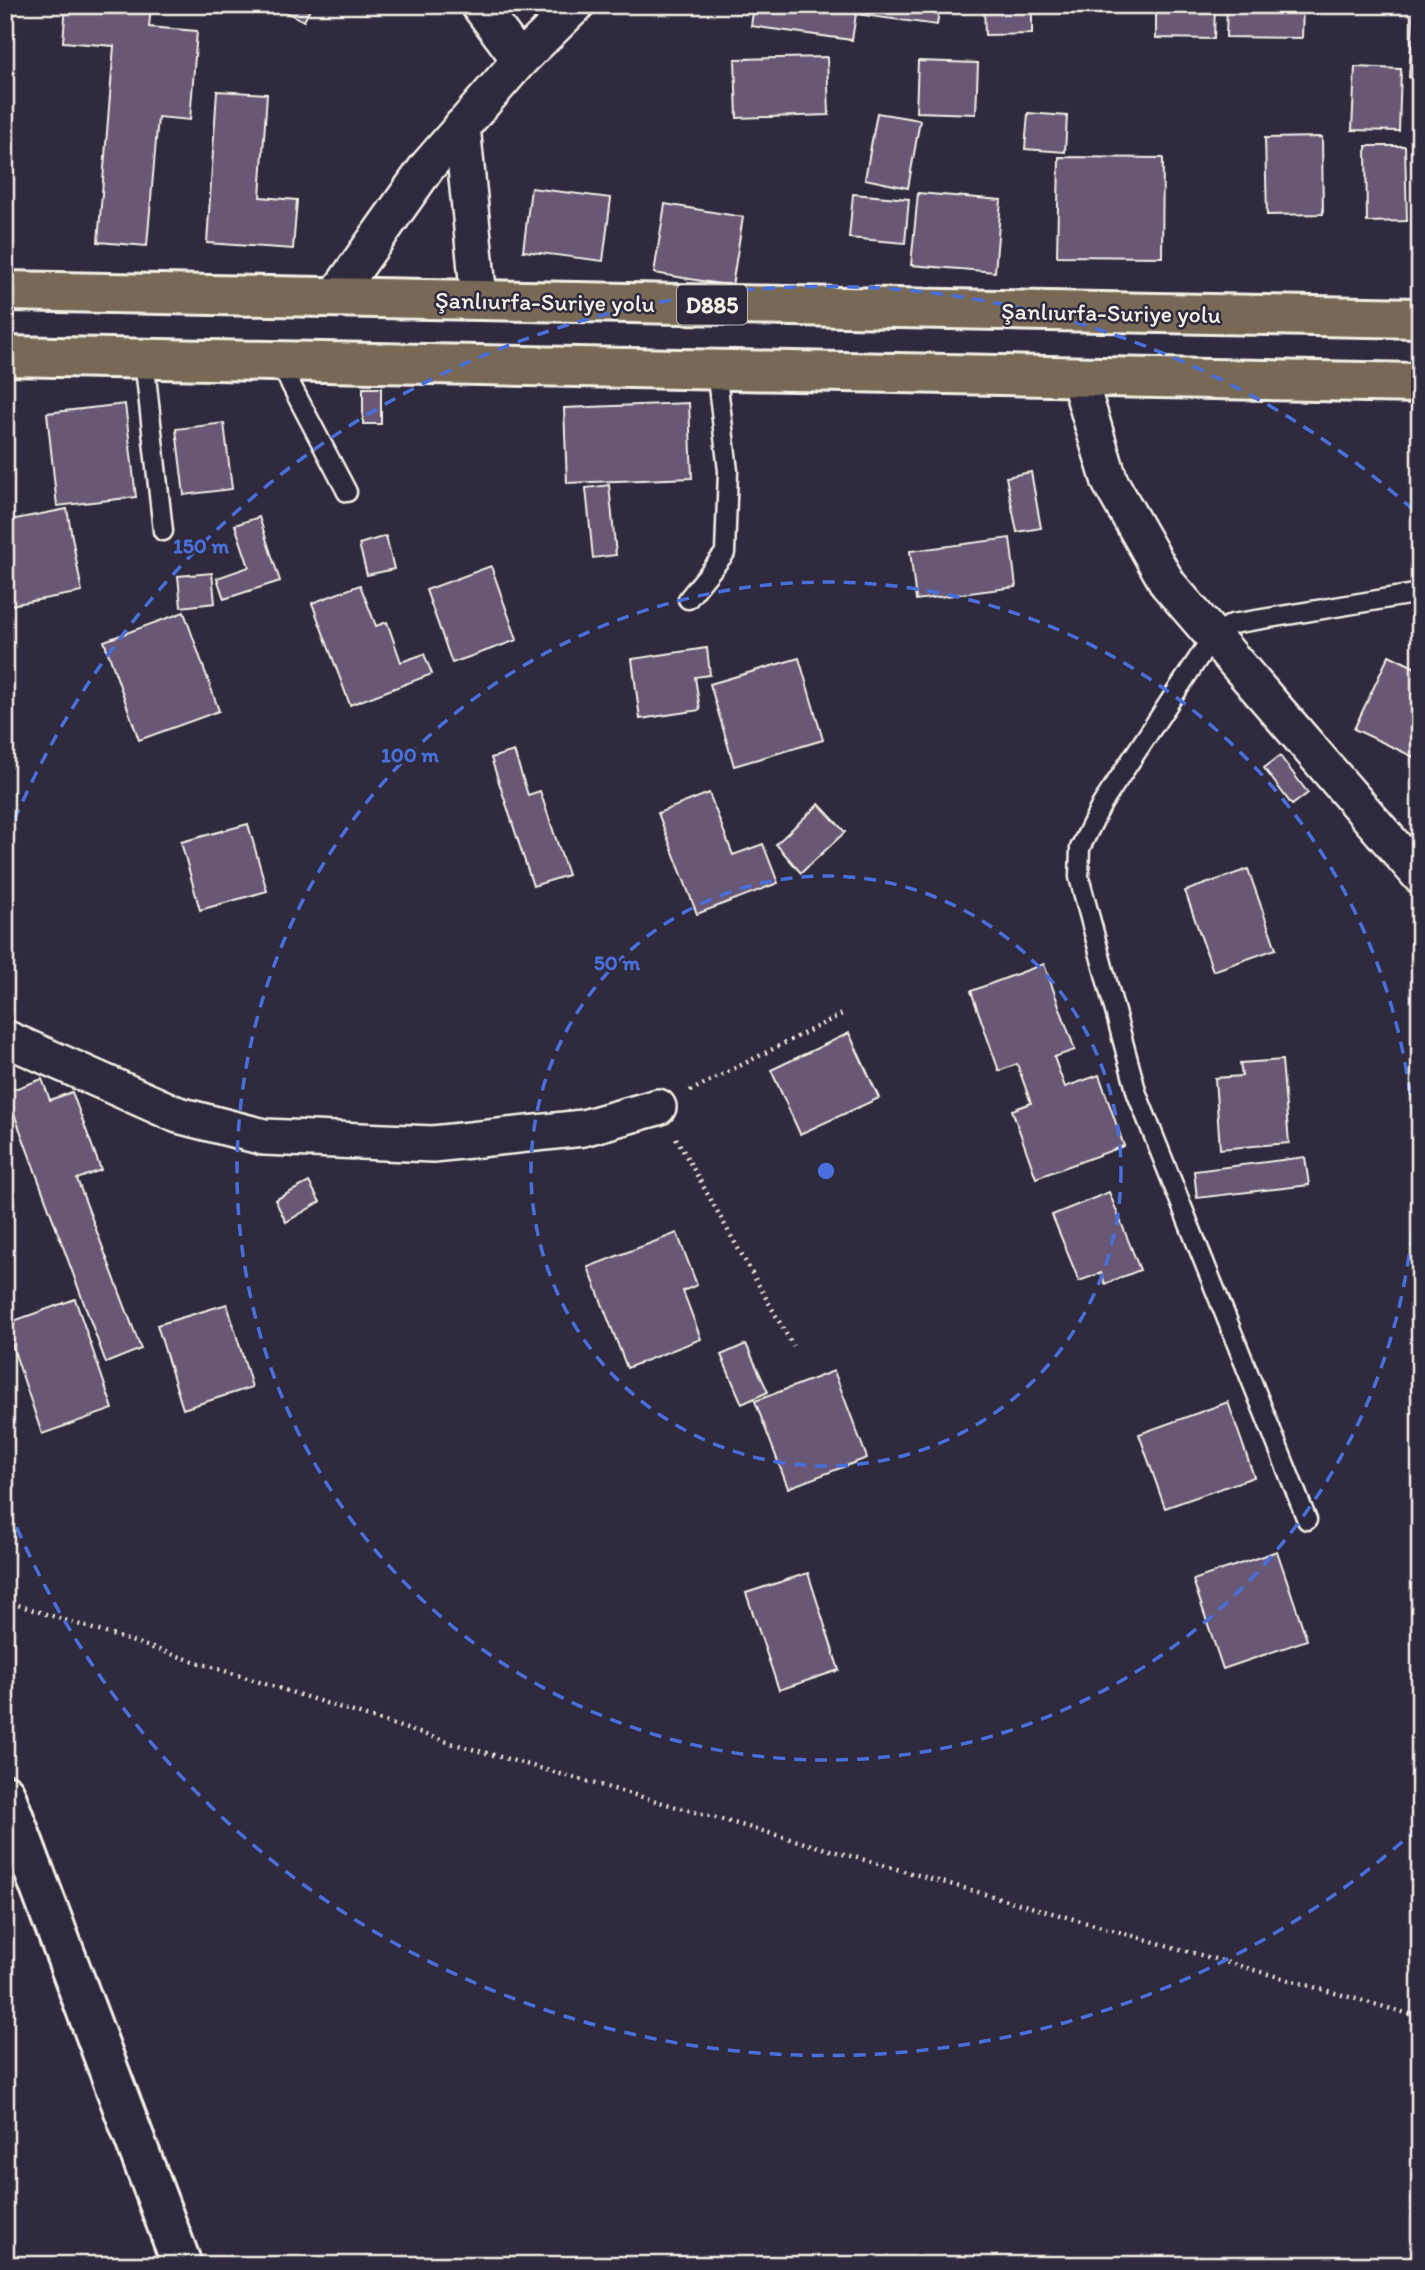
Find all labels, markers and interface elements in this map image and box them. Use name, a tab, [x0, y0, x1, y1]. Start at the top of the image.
street label: Şanlıurfa-Suriye yolu	[435, 285, 655, 318]
road number: D885	[677, 286, 747, 324]
street label: Şanlıurfa-Suriye yolu	[1001, 296, 1221, 329]
text: 150 m	[173, 533, 229, 558]
text: 100 m	[381, 742, 439, 767]
text: 50 m	[594, 950, 641, 975]
centre of rings	[814, 1159, 838, 1183]

